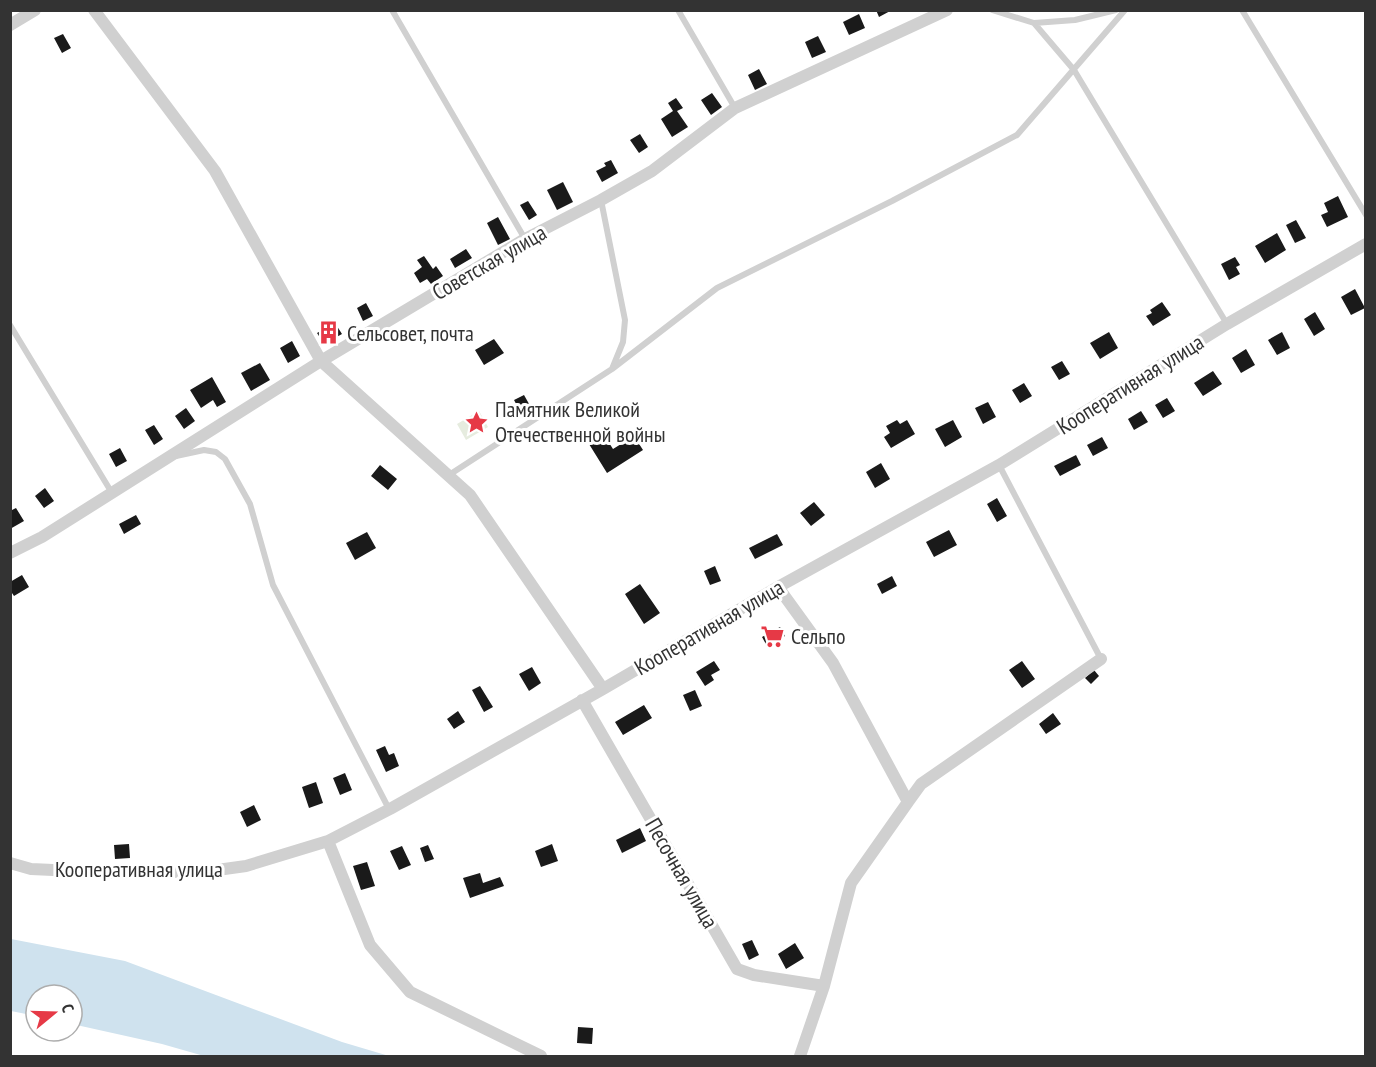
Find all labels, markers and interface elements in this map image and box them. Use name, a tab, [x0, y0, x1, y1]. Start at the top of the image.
street label: Советская улица	[427, 218, 551, 306]
place label: Сельсовет, почта	[347, 319, 474, 347]
building icon: Сельсовет, почта	[316, 320, 342, 346]
street label: Кооперативная улица	[1051, 328, 1209, 440]
place label: Памятник Великой Отечественной войны	[495, 395, 666, 448]
place icon: Памятник Великой Отечественной войны	[464, 409, 490, 435]
street label: Кооперативная улица	[629, 573, 789, 681]
place label: Сельпо	[791, 622, 845, 650]
supermarket icon: Сельпо	[760, 623, 786, 649]
street label: Песочная улица	[639, 813, 725, 933]
street label: Кооперативная улица	[55, 855, 223, 883]
north arrow	[24, 983, 84, 1043]
text: С	[58, 1001, 79, 1015]

